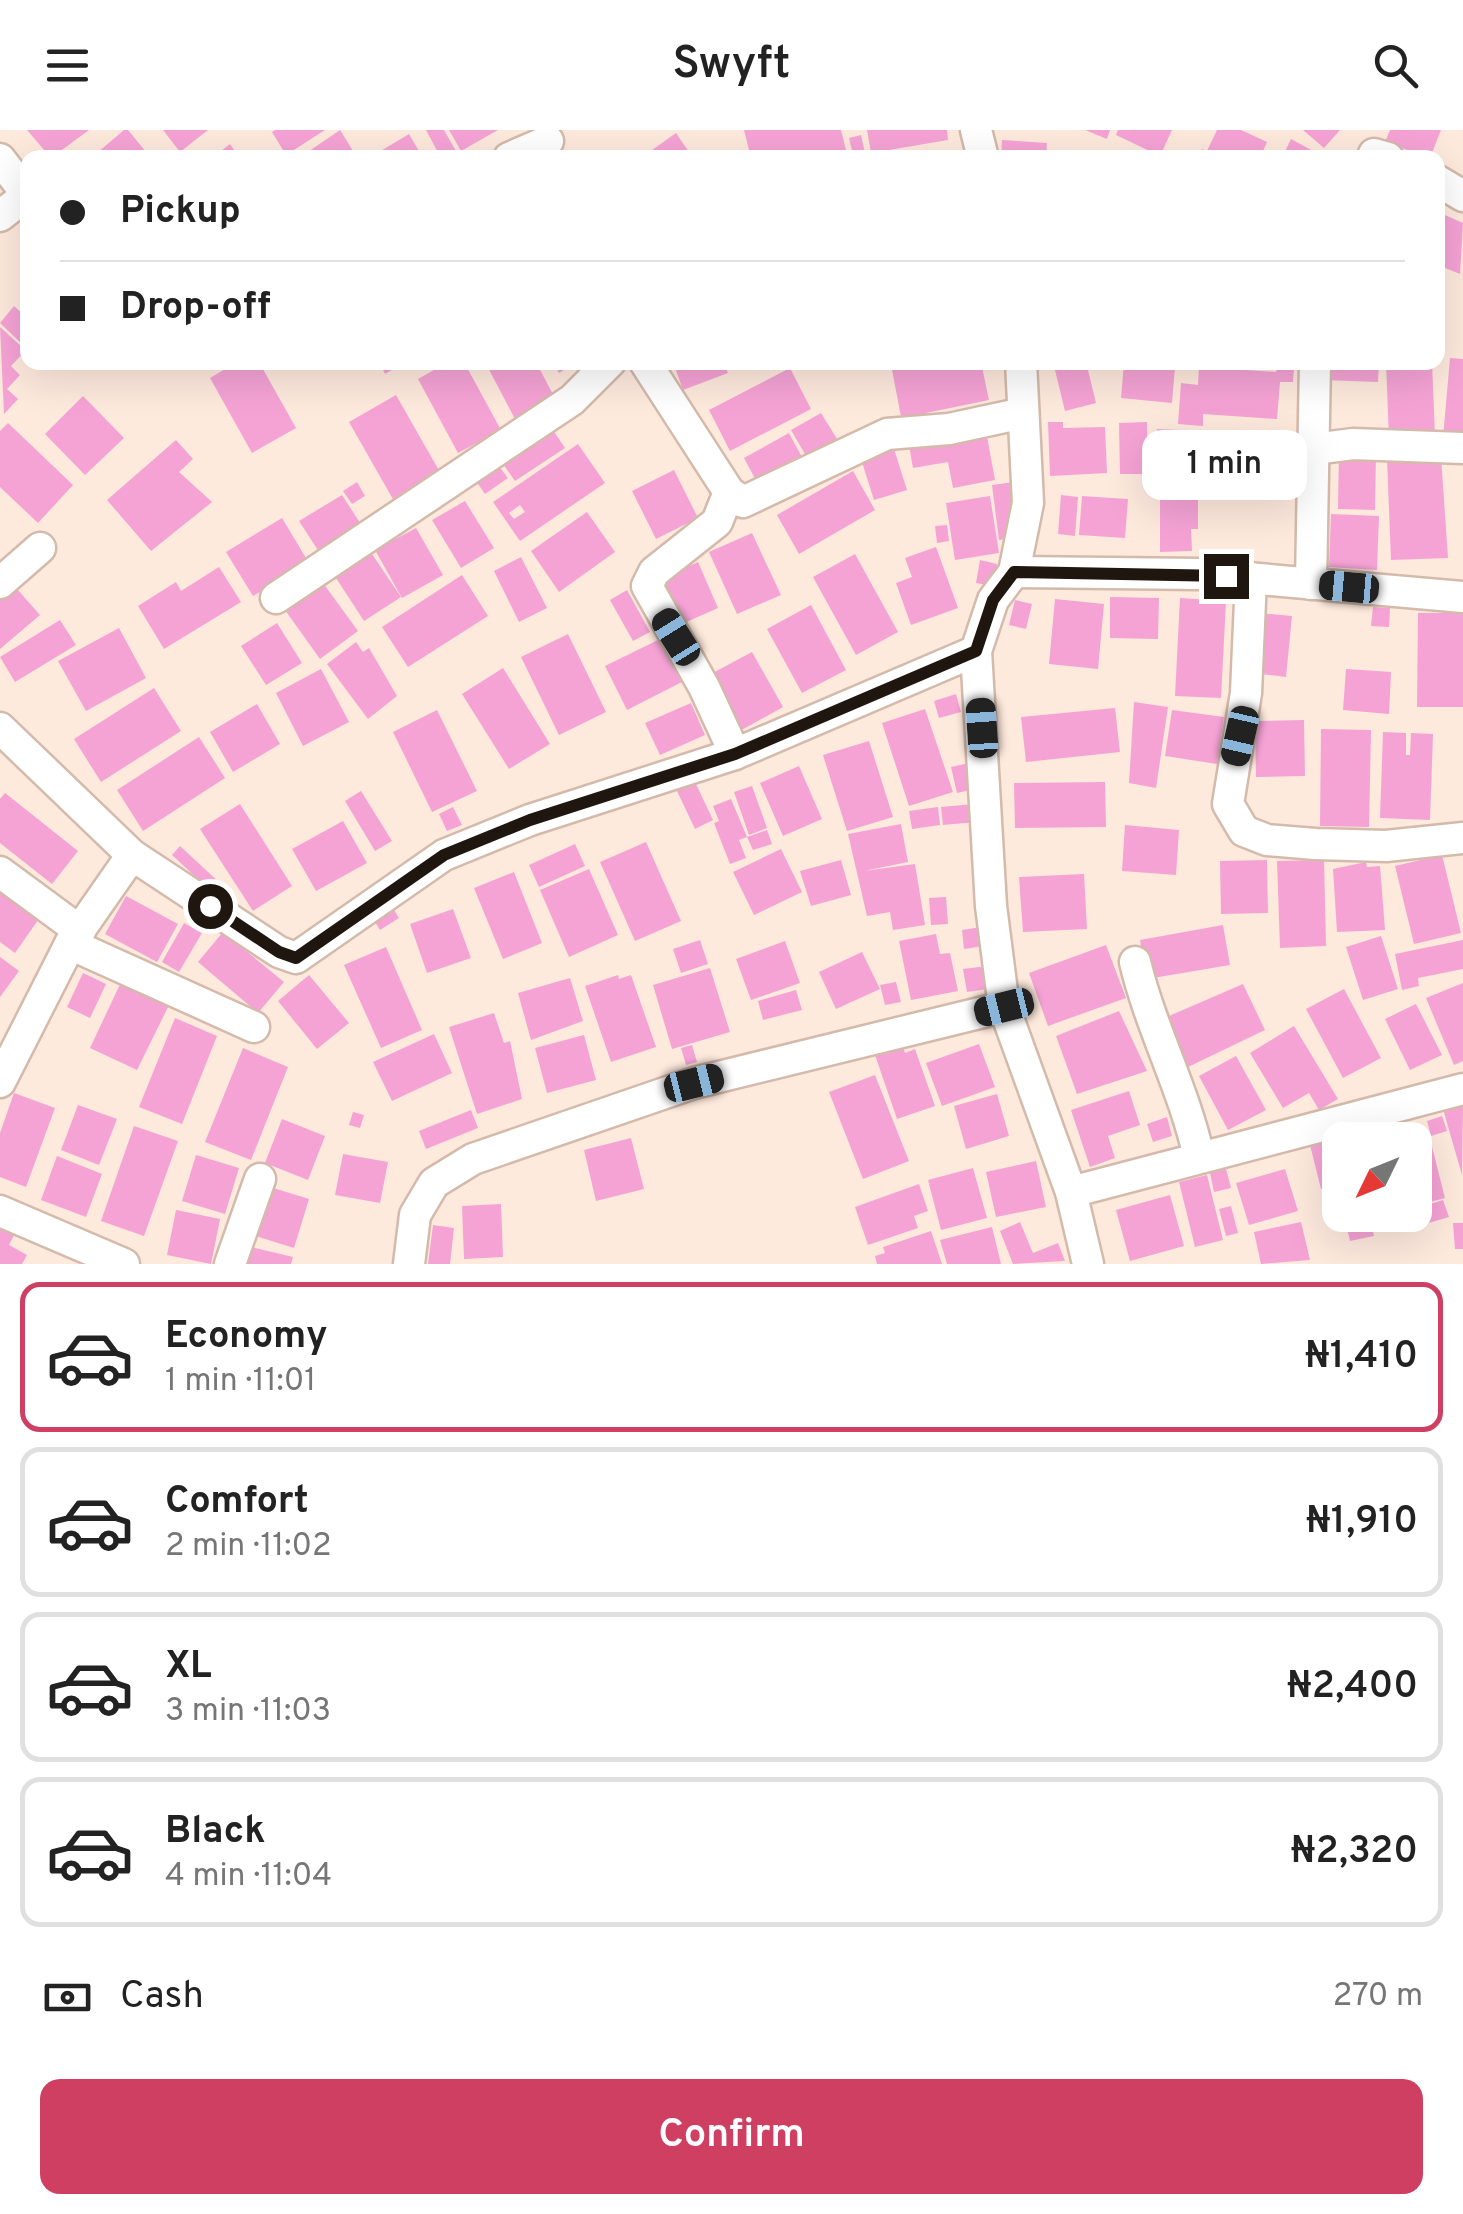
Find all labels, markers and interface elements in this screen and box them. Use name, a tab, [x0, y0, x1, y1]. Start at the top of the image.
text: Swyft	[672, 37, 791, 94]
icon: menu	[40, 38, 95, 93]
icon: search	[1368, 38, 1423, 93]
text: Pickup	[120, 188, 241, 237]
text: Drop-off	[120, 284, 271, 333]
callout: 1 min	[1144, 431, 1308, 501]
text: 1 min	[1187, 445, 1262, 485]
route end	[1204, 554, 1249, 599]
car	[1318, 569, 1380, 605]
car	[647, 604, 705, 670]
car	[965, 697, 999, 759]
car	[1219, 703, 1261, 769]
route start	[188, 884, 233, 929]
car	[971, 985, 1037, 1029]
car	[661, 1061, 727, 1105]
north arrow	[1322, 1122, 1432, 1232]
map controls	[1322, 1122, 1432, 1232]
icon: car	[45, 1312, 135, 1402]
text: Economy	[165, 1313, 327, 1362]
text: ₦1,410	[1305, 1333, 1418, 1382]
text: 1 min · 11:01	[165, 1362, 316, 1402]
icon: car	[45, 1477, 135, 1567]
text: Comfort	[165, 1478, 309, 1527]
text: ₦1,910	[1306, 1498, 1418, 1547]
text: 2 min · 11:02	[165, 1527, 332, 1567]
icon: car	[45, 1642, 135, 1732]
text: XL	[165, 1643, 212, 1692]
text: ₦2,400	[1287, 1663, 1418, 1712]
text: 3 min · 11:03	[165, 1692, 331, 1732]
icon: car	[45, 1807, 135, 1897]
text: Black	[165, 1808, 265, 1857]
text: ₦2,320	[1290, 1828, 1418, 1877]
text: 4 min · 11:04	[165, 1857, 332, 1897]
icon: cash	[40, 1970, 95, 2025]
text: Cash	[120, 1973, 204, 2022]
text: 270 m	[1333, 1977, 1423, 2017]
button: Confirm	[40, 2079, 1423, 2194]

